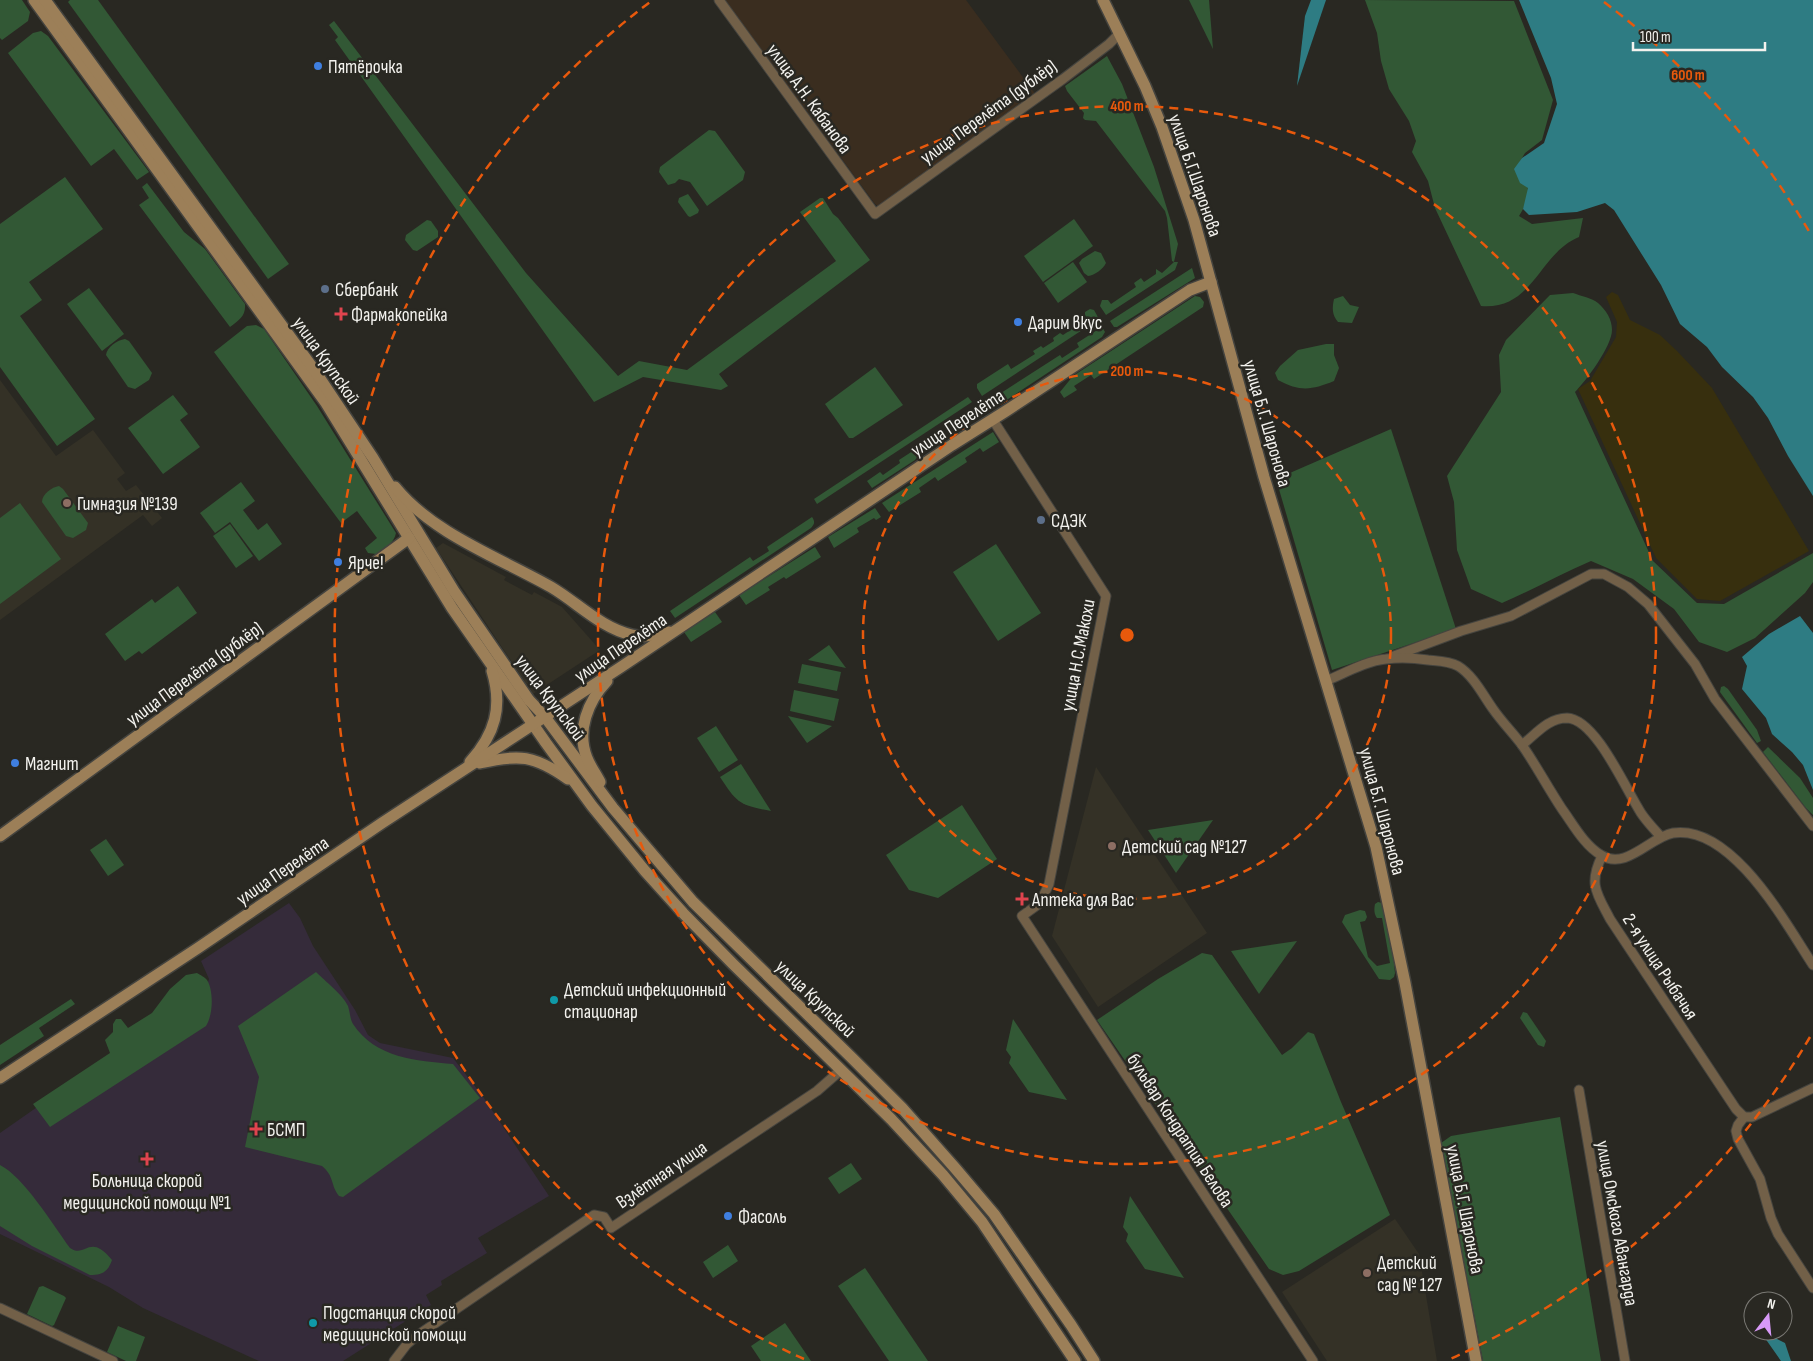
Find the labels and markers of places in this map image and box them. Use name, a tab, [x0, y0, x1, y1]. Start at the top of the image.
place label: Пятёрочка	[328, 56, 403, 79]
marker: Пятёрочка	[312, 60, 324, 72]
place label: Сбербанк	[335, 279, 399, 302]
marker: Сбербанк	[319, 283, 331, 295]
place label: Фармакопейка	[351, 304, 448, 327]
marker: Фармакопейка	[335, 308, 347, 320]
place label: Дарим вкус	[1028, 312, 1102, 335]
marker: Дарим вкус	[1012, 316, 1024, 328]
place label: Гимназия №139	[77, 493, 178, 516]
marker: Гимназия №139	[61, 497, 73, 509]
place label: СДЭК	[1051, 510, 1087, 533]
marker: СДЭК	[1035, 514, 1047, 526]
place label: Ярче!	[348, 552, 384, 575]
marker: Ярче!	[332, 556, 344, 568]
centre of rings	[1118, 626, 1136, 644]
place label: Магнит	[25, 753, 79, 776]
marker: Магнит	[9, 757, 21, 769]
place label: Детский сад №127	[1122, 836, 1247, 859]
marker: Детский сад №127	[1106, 840, 1118, 852]
place label: Аптека для Вас	[1031, 889, 1134, 912]
marker: Аптека для Вас	[1016, 893, 1028, 905]
place label: Детский инфекционный стационар	[564, 979, 726, 1024]
marker: Детский инфекционный стационар	[548, 994, 560, 1006]
place label: БСМП	[267, 1119, 305, 1142]
marker: БСМП	[249, 1122, 263, 1136]
marker: Больница скорой медицинской помощи №1	[140, 1152, 154, 1166]
place label: Больница скорой медицинской помощи №1	[63, 1170, 231, 1215]
place label: Фасоль	[738, 1206, 787, 1229]
marker: Фасоль	[722, 1210, 734, 1222]
place label: Детский сад № 127	[1377, 1252, 1443, 1297]
marker: Детский сад № 127	[1361, 1267, 1373, 1279]
place label: Подстанция скорой медицинской помощи	[323, 1302, 466, 1347]
marker: Подстанция скорой медицинской помощи	[307, 1317, 319, 1329]

